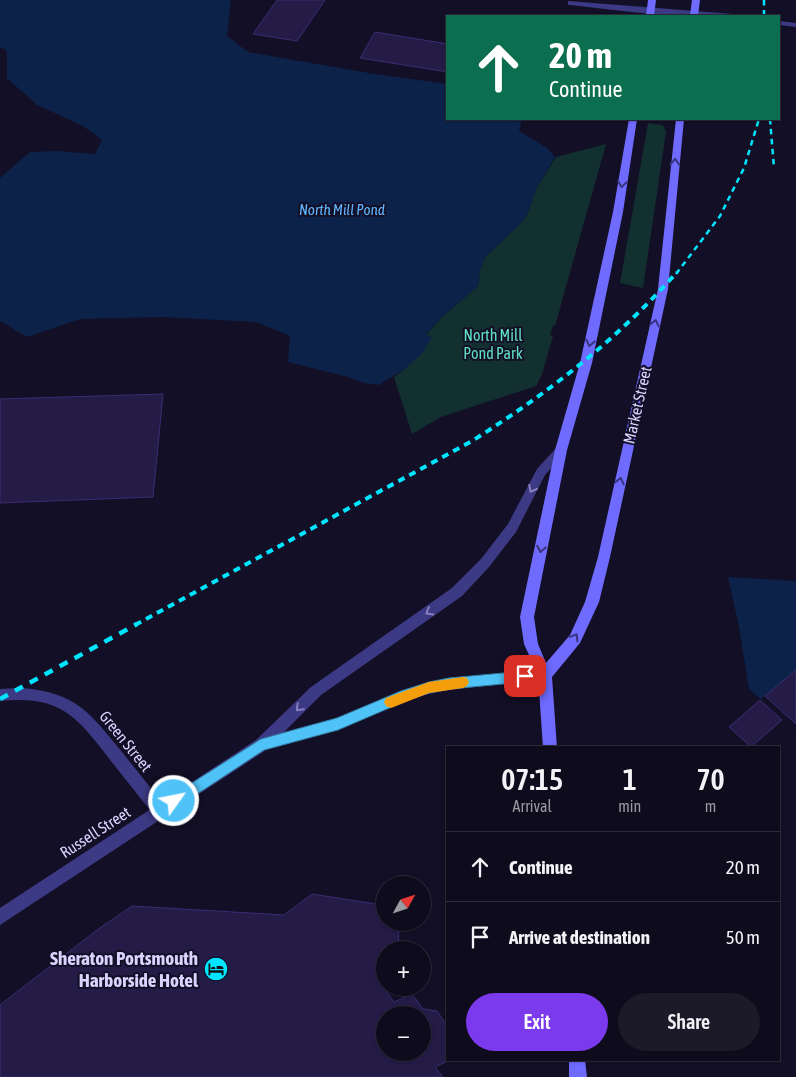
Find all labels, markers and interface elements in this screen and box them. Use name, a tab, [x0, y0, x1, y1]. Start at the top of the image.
icon: ahead	[466, 35, 531, 100]
text: 20 m	[549, 35, 612, 75]
text: Continue	[549, 76, 623, 102]
one-way arrow	[670, 158, 681, 166]
one-way arrow	[617, 181, 628, 189]
water label: North Mill Pond	[299, 201, 385, 218]
one-way arrow	[649, 318, 660, 327]
park label: North Mill Pond Park	[463, 326, 523, 362]
one-way arrow	[585, 339, 596, 348]
street label: Market Street	[619, 364, 655, 445]
one-way arrow	[614, 477, 625, 486]
one-way arrow	[528, 484, 538, 493]
one-way arrow	[536, 545, 547, 553]
one-way arrow	[426, 605, 435, 615]
one-way arrow	[568, 633, 578, 642]
pin	[504, 655, 546, 697]
icon: arrive	[511, 662, 539, 690]
one-way arrow	[295, 702, 304, 711]
street label: Green Street	[96, 707, 156, 775]
text: 07:15	[501, 762, 563, 796]
text: 1	[623, 762, 637, 796]
text: 70	[697, 762, 725, 796]
position arrow	[147, 774, 199, 826]
text: Arrival	[513, 797, 552, 815]
text: min	[618, 797, 641, 815]
text: m	[705, 797, 716, 815]
street label: Russell Street	[57, 802, 134, 861]
icon: ahead	[466, 853, 494, 881]
text: Continue	[509, 856, 573, 878]
text: 20 m	[726, 856, 760, 878]
north arrow	[376, 876, 431, 931]
map controls	[376, 876, 431, 1061]
icon: arrive	[466, 923, 494, 951]
text: Arrive at destination	[509, 926, 650, 948]
text: 50 m	[726, 926, 760, 948]
button: +	[376, 941, 431, 996]
place label: Sheraton Portsmouth Harborside Hotel	[50, 947, 199, 991]
hotel icon: Sheraton Portsmouth Harborside Hotel	[203, 956, 229, 982]
button: Exit	[466, 993, 608, 1051]
button: Share	[618, 993, 760, 1051]
button: −	[376, 1006, 431, 1061]

